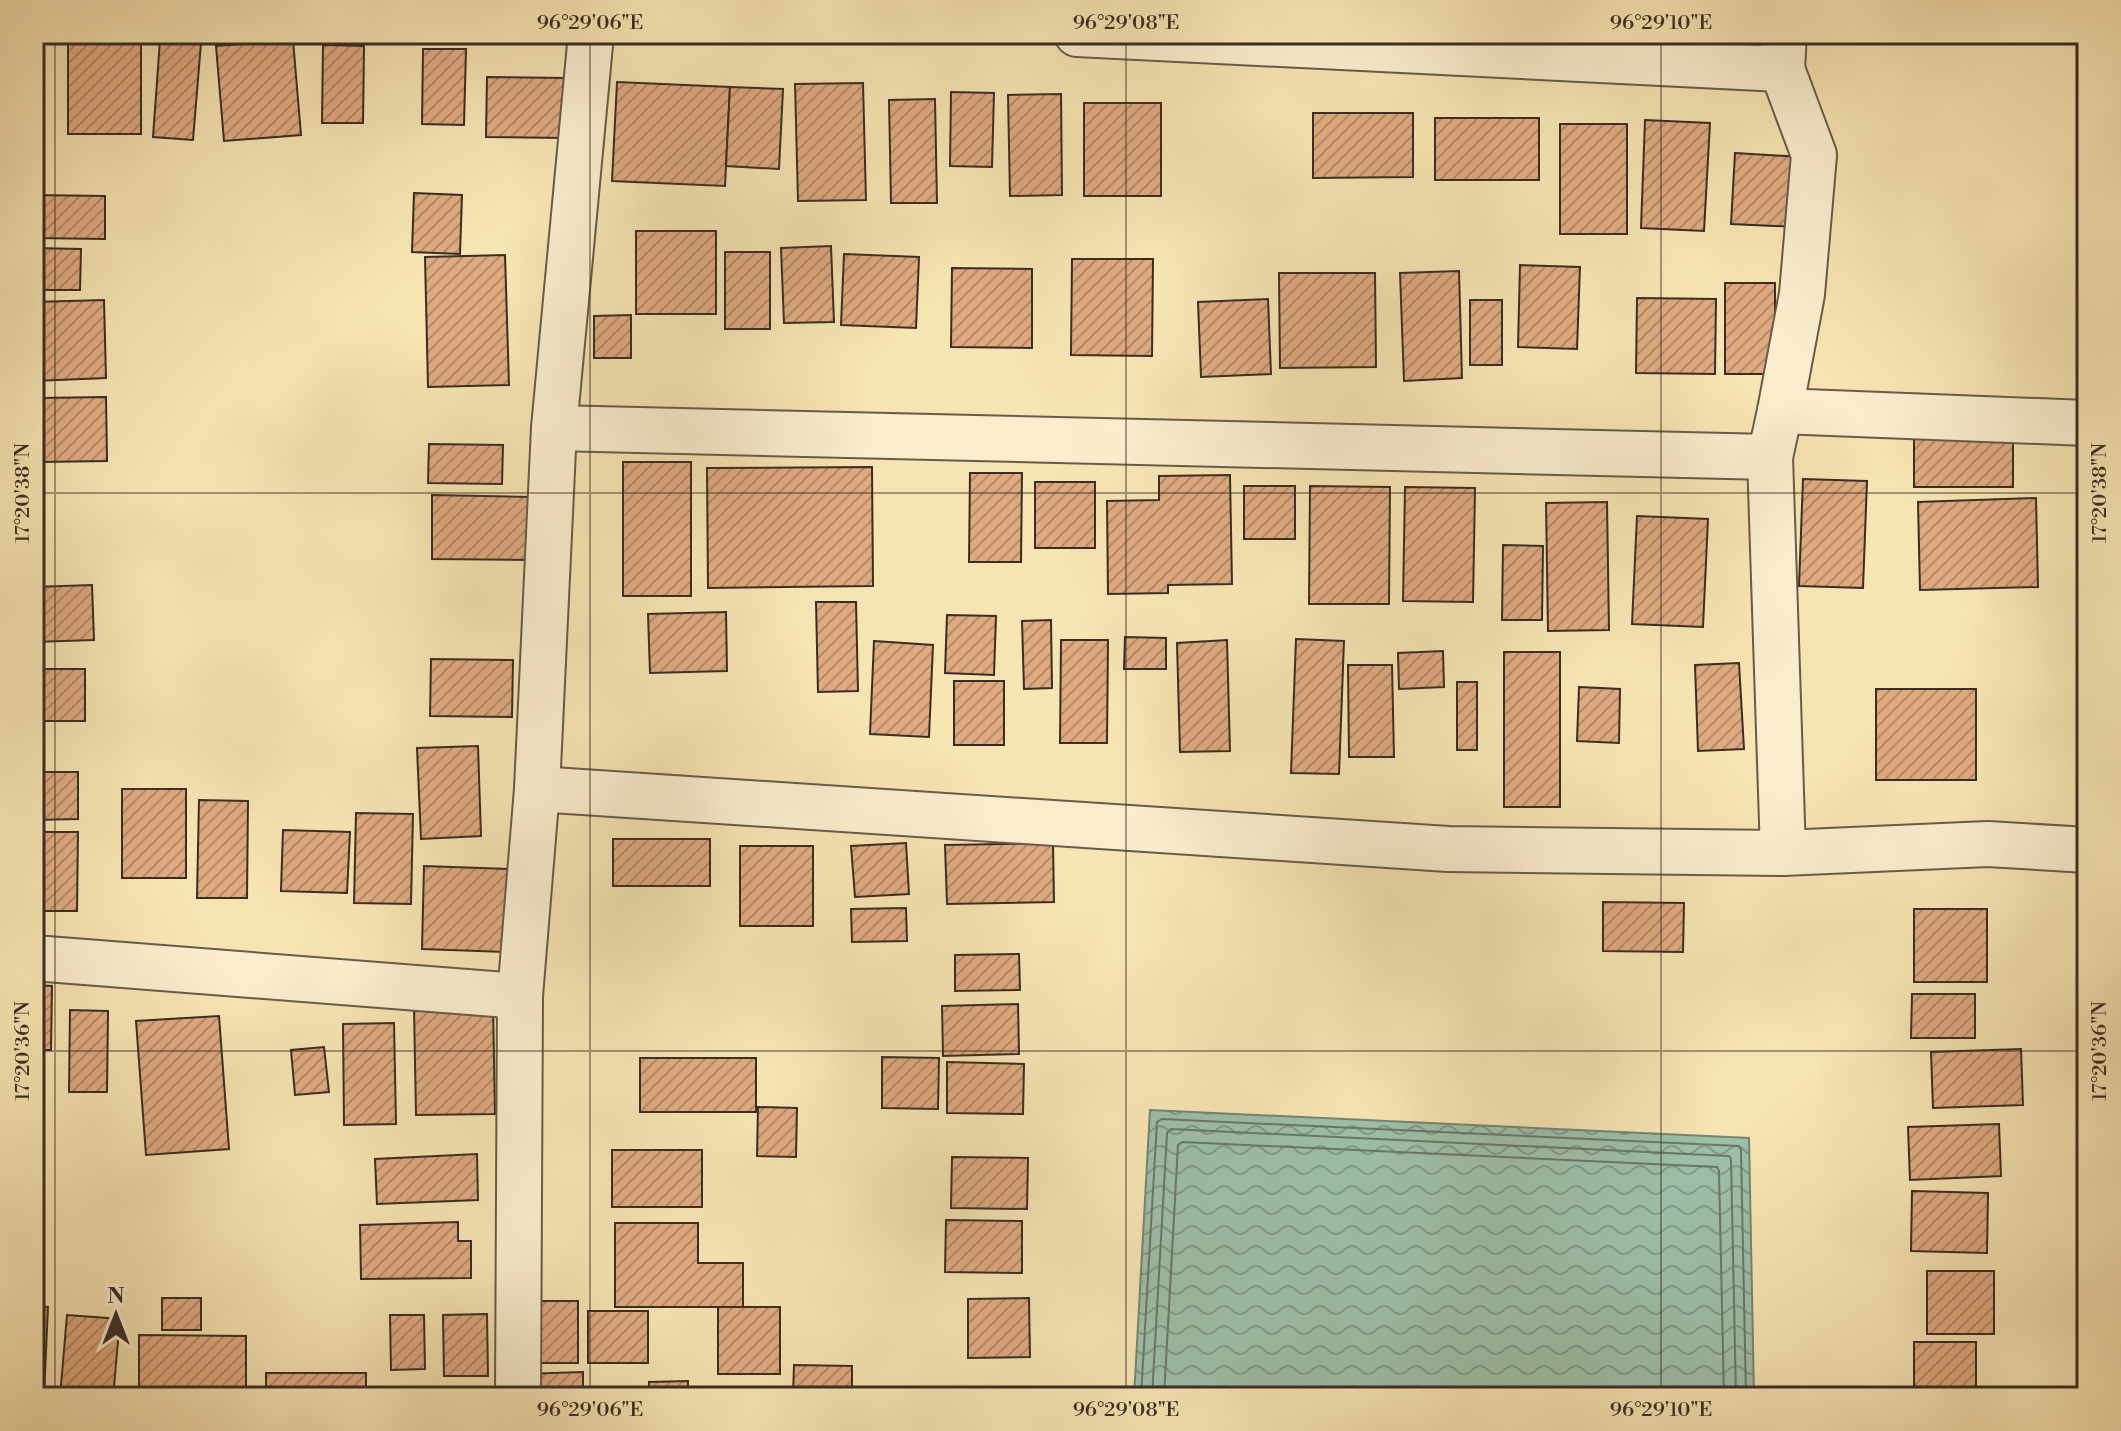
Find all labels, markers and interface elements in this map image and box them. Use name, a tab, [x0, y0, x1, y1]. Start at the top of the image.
text: 96°29'06"E	[537, 11, 643, 36]
text: 96°29'08"E	[1073, 11, 1179, 36]
text: 96°29'10"E	[1610, 11, 1712, 36]
text: 17°20'38"N	[11, 443, 36, 543]
text: 17°20'38"N	[2088, 443, 2113, 543]
text: 17°20'36"N	[11, 1001, 36, 1101]
text: 17°20'36"N	[2088, 1001, 2113, 1101]
north arrow	[76, 1275, 156, 1355]
text: N	[107, 1283, 125, 1310]
text: 96°29'06"E	[537, 1398, 643, 1423]
text: 96°29'08"E	[1073, 1398, 1179, 1423]
text: 96°29'10"E	[1610, 1398, 1712, 1423]

